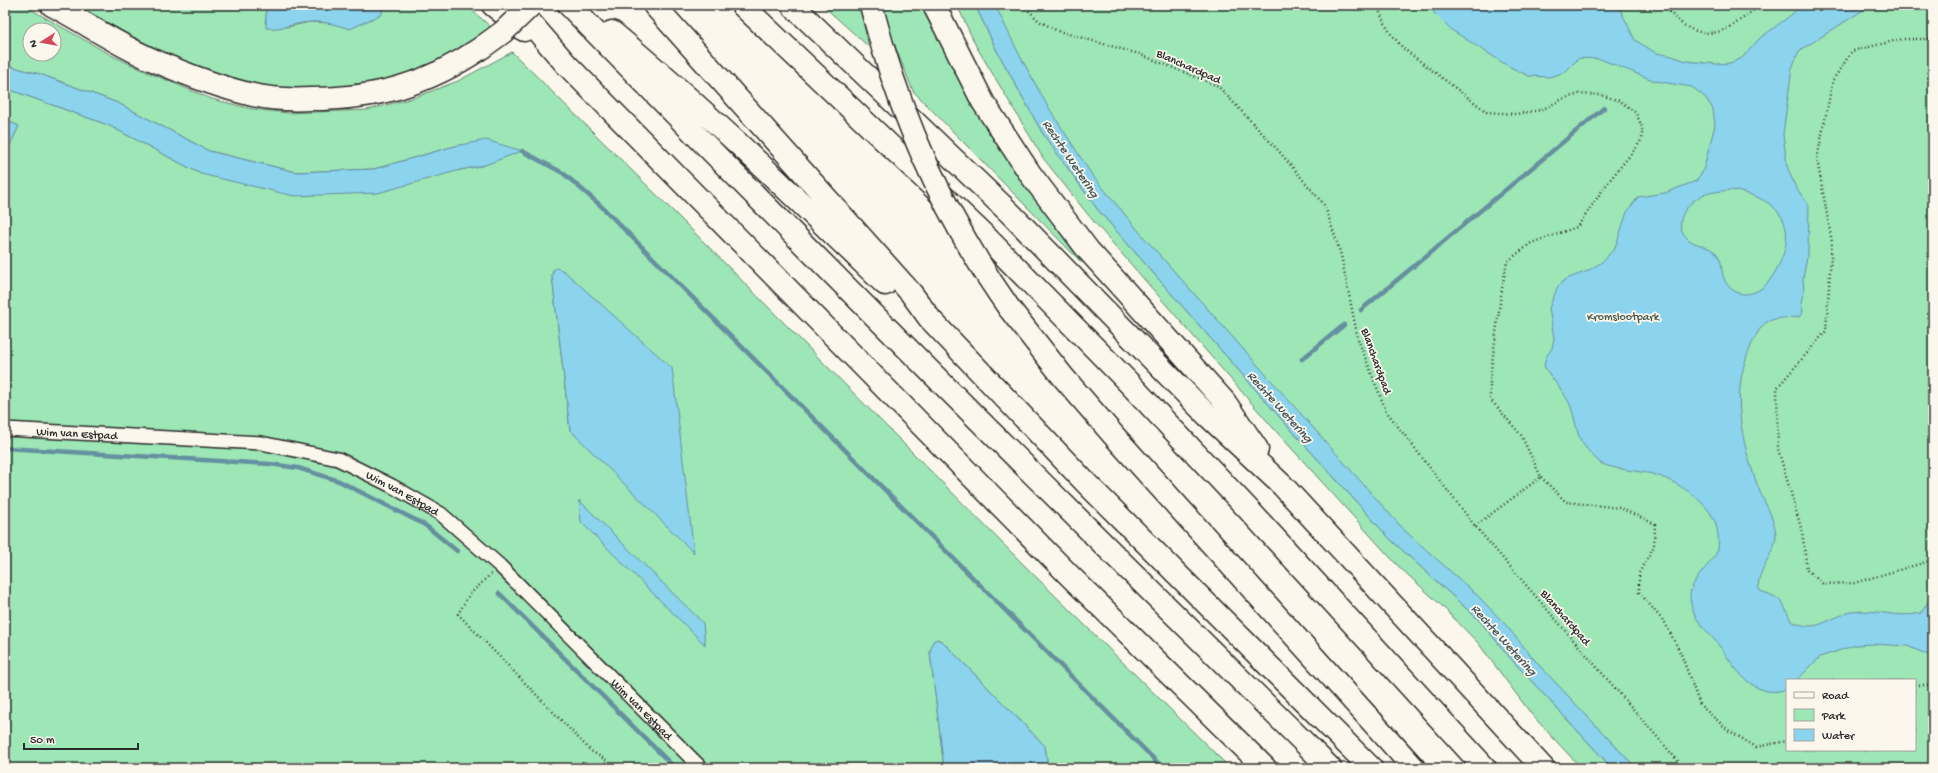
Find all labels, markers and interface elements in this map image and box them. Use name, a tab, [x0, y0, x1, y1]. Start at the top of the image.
north arrow	[22, 22, 62, 62]
text: N	[28, 39, 41, 48]
street label: Blanchardpad	[1153, 47, 1224, 89]
water label: Rechte Wetering	[1038, 118, 1102, 203]
park label: Kromslootpark	[1587, 311, 1661, 325]
street label: Blanchardpad	[1356, 326, 1394, 397]
water label: Rechte Wetering	[1243, 369, 1316, 448]
street label: Wim van Estpad	[36, 426, 119, 444]
street label: Wim van Estpad	[363, 469, 441, 521]
street label: Blanchardpad	[1536, 587, 1593, 650]
water label: Rechte Wetering	[1467, 602, 1540, 681]
street label: Wim van Estpad	[607, 677, 675, 745]
legend	[1786, 679, 1916, 751]
text: Road	[1822, 690, 1849, 704]
text: Park	[1821, 710, 1847, 724]
scale bar	[24, 725, 138, 751]
text: Water	[1822, 730, 1856, 744]
text: 50 m	[30, 734, 55, 748]

